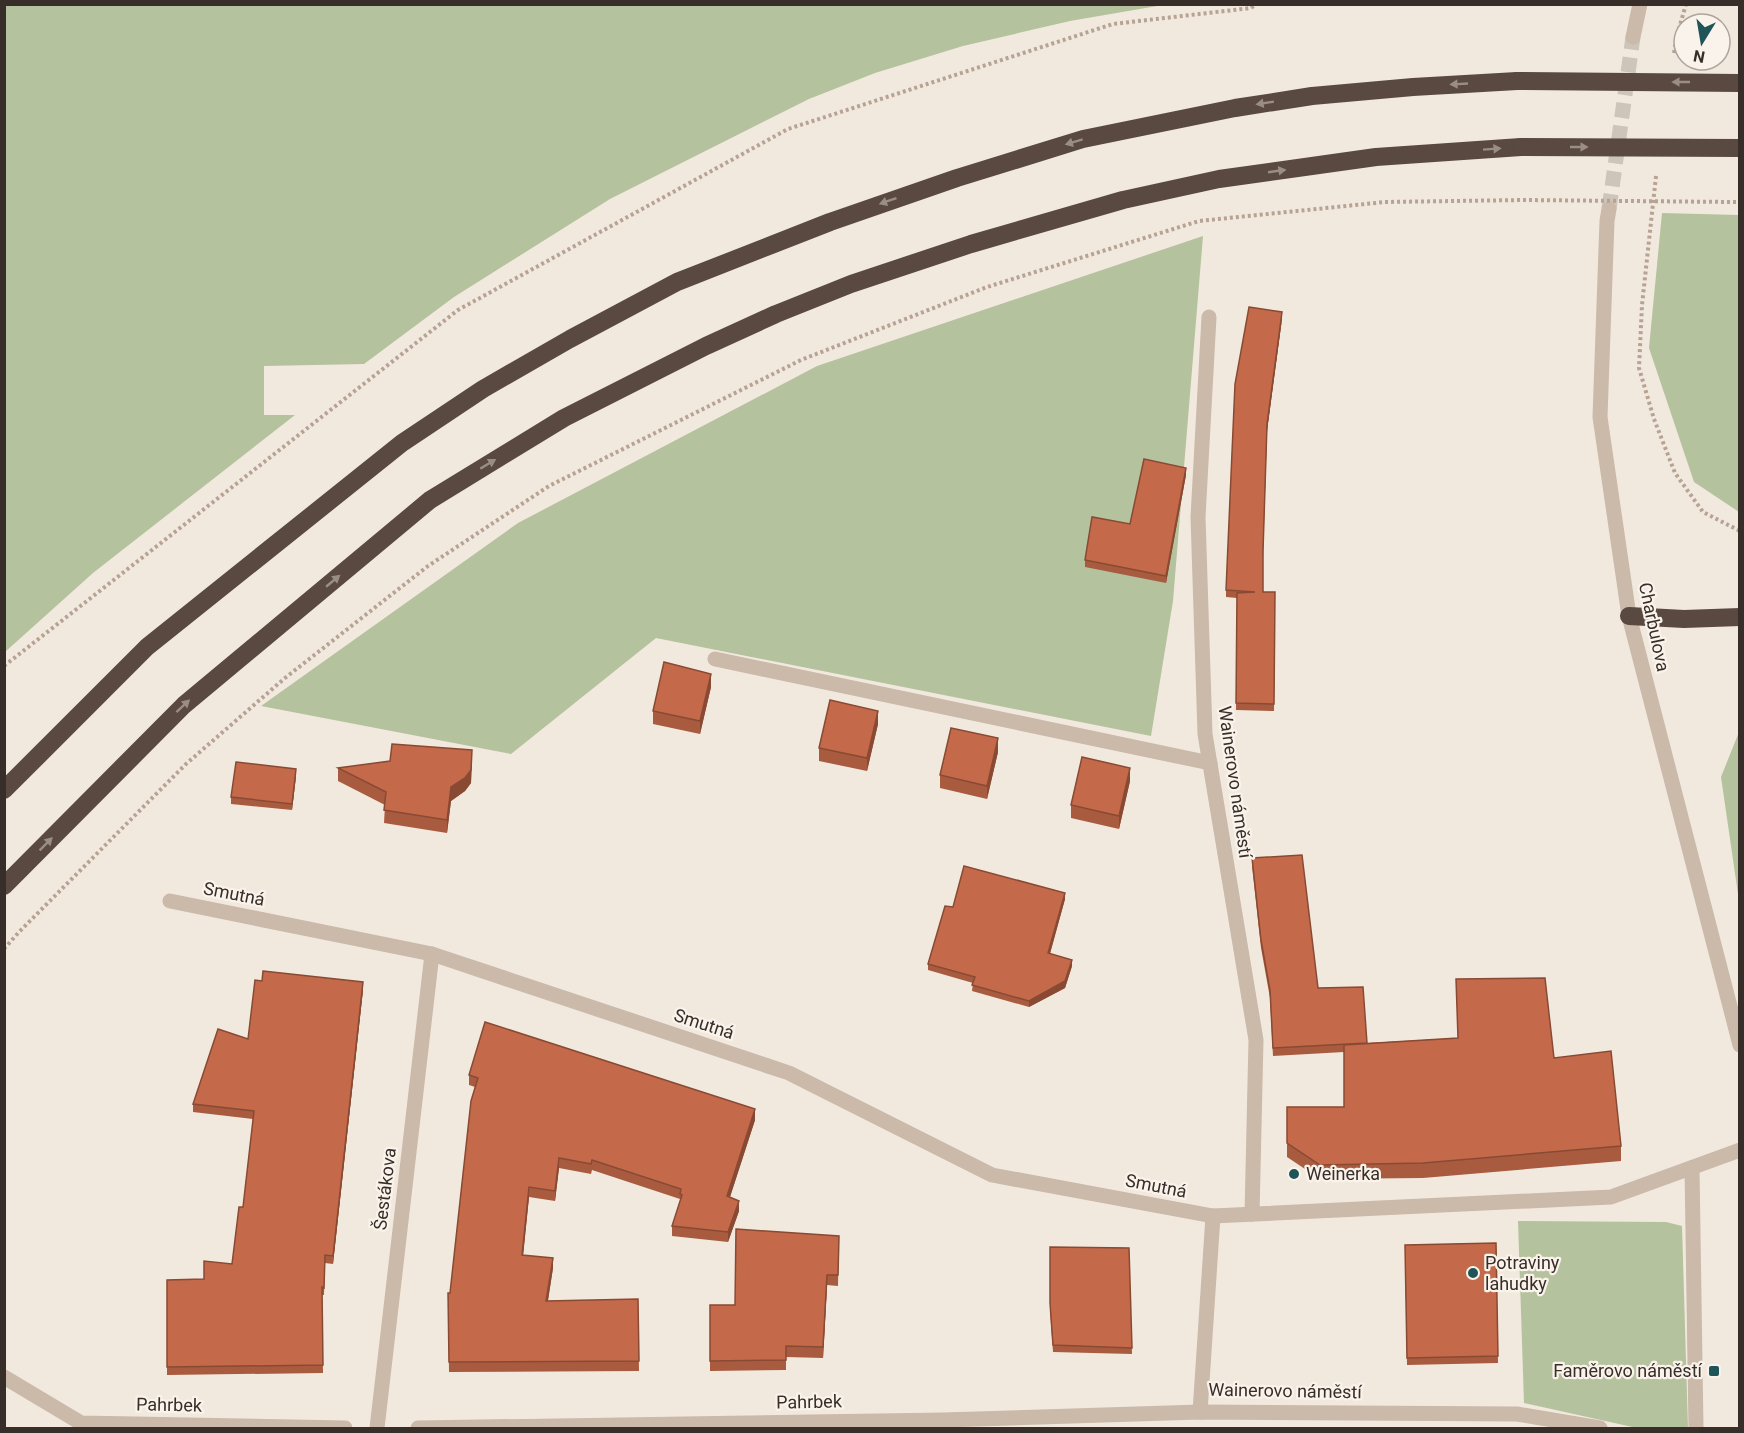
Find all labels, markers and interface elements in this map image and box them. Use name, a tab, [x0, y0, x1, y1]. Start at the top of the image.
north arrow	[1672, 12, 1732, 72]
text: N	[1692, 46, 1707, 67]
one-way arrow	[1672, 77, 1691, 87]
one-way arrow	[1449, 80, 1468, 89]
one-way arrow	[1255, 99, 1274, 108]
one-way arrow	[1065, 138, 1083, 147]
one-way arrow	[1570, 142, 1589, 152]
one-way arrow	[1483, 144, 1502, 154]
one-way arrow	[1268, 166, 1287, 175]
one-way arrow	[879, 197, 897, 207]
one-way arrow	[480, 459, 496, 470]
one-way arrow	[325, 575, 340, 588]
street label: Charbulova	[1635, 580, 1674, 673]
one-way arrow	[175, 700, 190, 713]
street label: Wainerovo náměstí	[1214, 705, 1257, 860]
one-way arrow	[38, 838, 52, 852]
street label: Smutná	[202, 877, 267, 910]
street label: Smutná	[671, 1004, 737, 1043]
street label: Šestákova	[369, 1147, 400, 1231]
place label: Weinerka	[1306, 1163, 1380, 1184]
marker: Weinerka	[1287, 1167, 1301, 1181]
street label: Smutná	[1124, 1169, 1189, 1202]
place label: Potraviny lahudky	[1485, 1252, 1560, 1294]
marker: Potraviny lahudky	[1466, 1266, 1480, 1280]
place label: Faměrovo náměstí	[1553, 1360, 1703, 1381]
marker: Faměrovo náměstí	[1707, 1364, 1721, 1378]
street label: Wainerovo náměstí	[1208, 1379, 1362, 1402]
street label: Pahrbek	[776, 1390, 843, 1413]
street label: Pahrbek	[136, 1393, 203, 1416]

